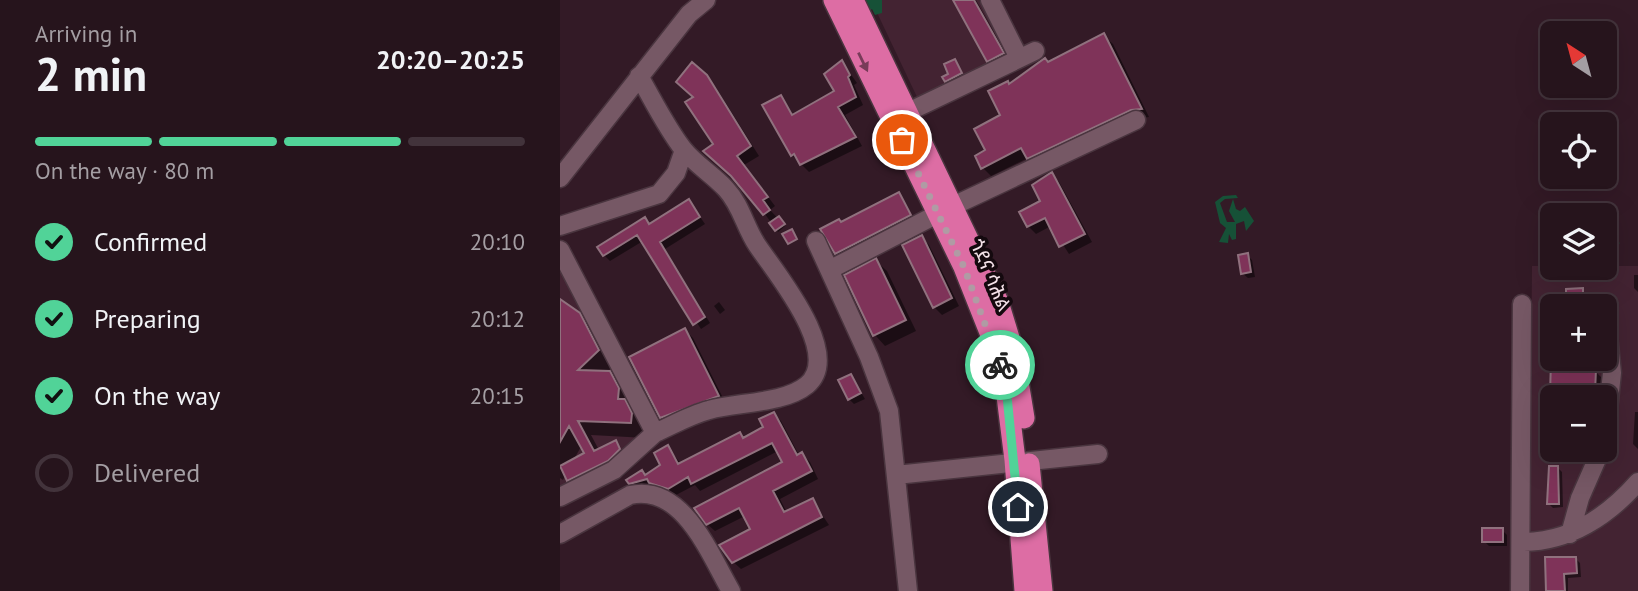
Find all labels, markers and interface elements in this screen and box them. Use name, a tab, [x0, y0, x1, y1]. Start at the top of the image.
text: Arriving in	[35, 19, 137, 48]
north arrow	[1540, 21, 1617, 98]
map controls	[1540, 21, 1617, 462]
text: 20:20–20:25	[376, 43, 525, 76]
text: 2 min	[35, 44, 147, 104]
one-way arrow	[857, 52, 869, 72]
pin	[872, 110, 932, 170]
button: locate	[1540, 112, 1617, 189]
icon: bag	[883, 121, 921, 159]
text: On the way · 80 m	[35, 156, 214, 185]
button: layers	[1540, 203, 1617, 280]
icon: check	[35, 223, 73, 261]
text: Confirmed	[94, 225, 207, 258]
text: 20:10	[470, 227, 525, 256]
street label: ጎደና ሳሕል	[965, 235, 1017, 315]
button: +	[1540, 294, 1617, 371]
icon: check	[35, 300, 73, 338]
text: Preparing	[94, 302, 201, 335]
text: 20:12	[470, 304, 525, 333]
courier	[965, 330, 1035, 400]
icon: bike	[981, 346, 1019, 384]
icon: check	[35, 377, 73, 415]
text: On the way	[94, 379, 220, 412]
text: 20:15	[470, 381, 525, 410]
button: −	[1540, 385, 1617, 462]
text: Delivered	[94, 456, 200, 489]
pin	[988, 477, 1048, 537]
icon: home	[999, 488, 1037, 526]

